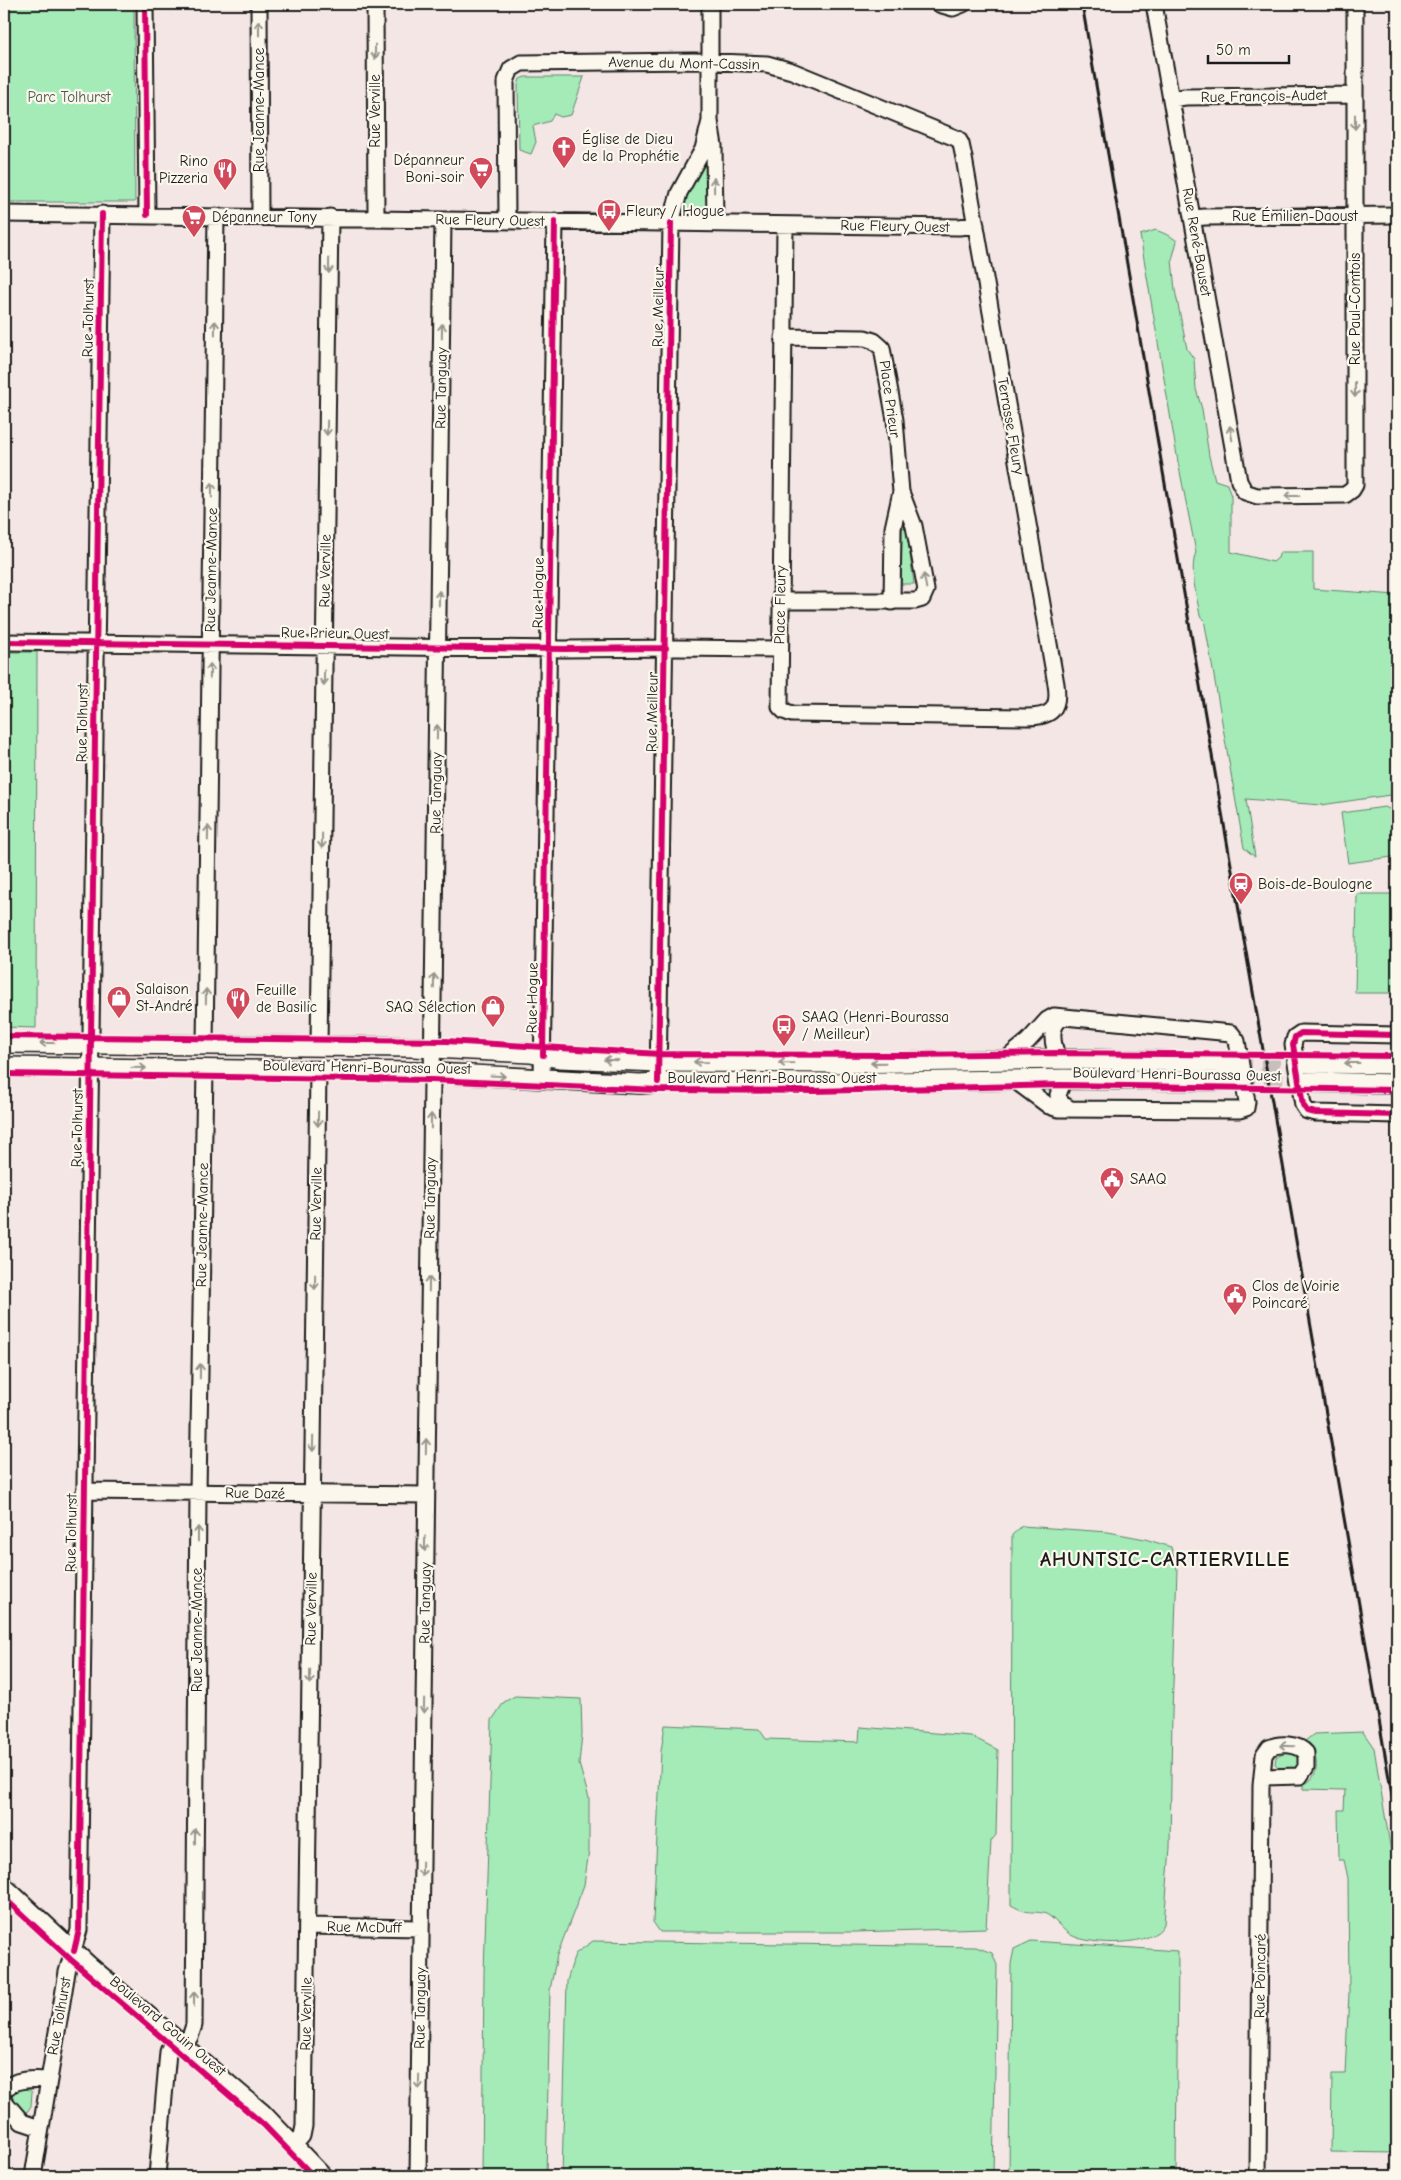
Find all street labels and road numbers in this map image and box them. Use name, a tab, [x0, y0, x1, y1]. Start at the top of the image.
street label: Rue Jeanne-Mance	[250, 47, 268, 172]
street label: Avenue du Mont-Cassin	[608, 53, 760, 73]
street label: Rue Verville	[366, 74, 384, 148]
street label: Rue François-Audet	[1201, 86, 1328, 106]
street label: Rue René-Bauset	[1179, 186, 1216, 298]
street label: Rue Émilien-Daoust	[1232, 206, 1359, 225]
street label: Rue Fleury Ouest	[435, 210, 545, 230]
street label: Rue Fleury Ouest	[840, 216, 950, 236]
street label: Rue Paul-Comtois	[1346, 253, 1364, 365]
street label: Rue Meilleur	[648, 267, 668, 347]
street label: Rue Tolhurst	[78, 278, 98, 358]
street label: Rue Tanguay	[431, 347, 451, 429]
street label: Place Prieur	[876, 359, 904, 439]
street label: Terrasse Fleury	[994, 376, 1028, 476]
street label: Rue Jeanne-Mance	[201, 507, 221, 633]
street label: Rue Verville	[315, 534, 335, 608]
street label: Rue Hogue	[528, 557, 548, 629]
street label: Place Fleury	[770, 565, 790, 645]
street label: Rue Prieur Ouest	[281, 623, 390, 643]
street label: Rue Meilleur	[642, 672, 662, 752]
street label: Rue Tolhurst	[72, 683, 92, 763]
street label: Rue Tanguay	[426, 752, 446, 834]
street label: Rue Hogue	[522, 962, 542, 1034]
street label: Boulevard Henri-Bourassa Ouest	[262, 1056, 472, 1078]
street label: Boulevard Henri-Bourassa Ouest	[1072, 1063, 1282, 1085]
street label: Boulevard Henri-Bourassa Ouest	[668, 1069, 877, 1087]
street label: Rue Tolhurst	[67, 1088, 87, 1168]
street label: Rue Tanguay	[420, 1157, 440, 1239]
street label: Rue Jeanne-Mance	[192, 1162, 212, 1288]
street label: Rue Verville	[306, 1167, 326, 1241]
street label: Rue Dazé	[225, 1483, 286, 1503]
street label: Rue Tolhurst	[61, 1493, 81, 1573]
street label: Rue Tanguay	[415, 1562, 435, 1644]
street label: Rue Jeanne-Mance	[188, 1567, 206, 1692]
street label: Rue Verville	[301, 1572, 321, 1646]
street label: Rue McDuff	[327, 1917, 402, 1937]
street label: Rue Poincaré	[1250, 1933, 1270, 2018]
street label: Rue Tanguay	[410, 1967, 430, 2049]
street label: Boulevard Gouin Ouest	[106, 1972, 230, 2080]
street label: Rue Tolhurst	[43, 1975, 75, 2056]
street label: Rue Verville	[296, 1977, 316, 2051]

